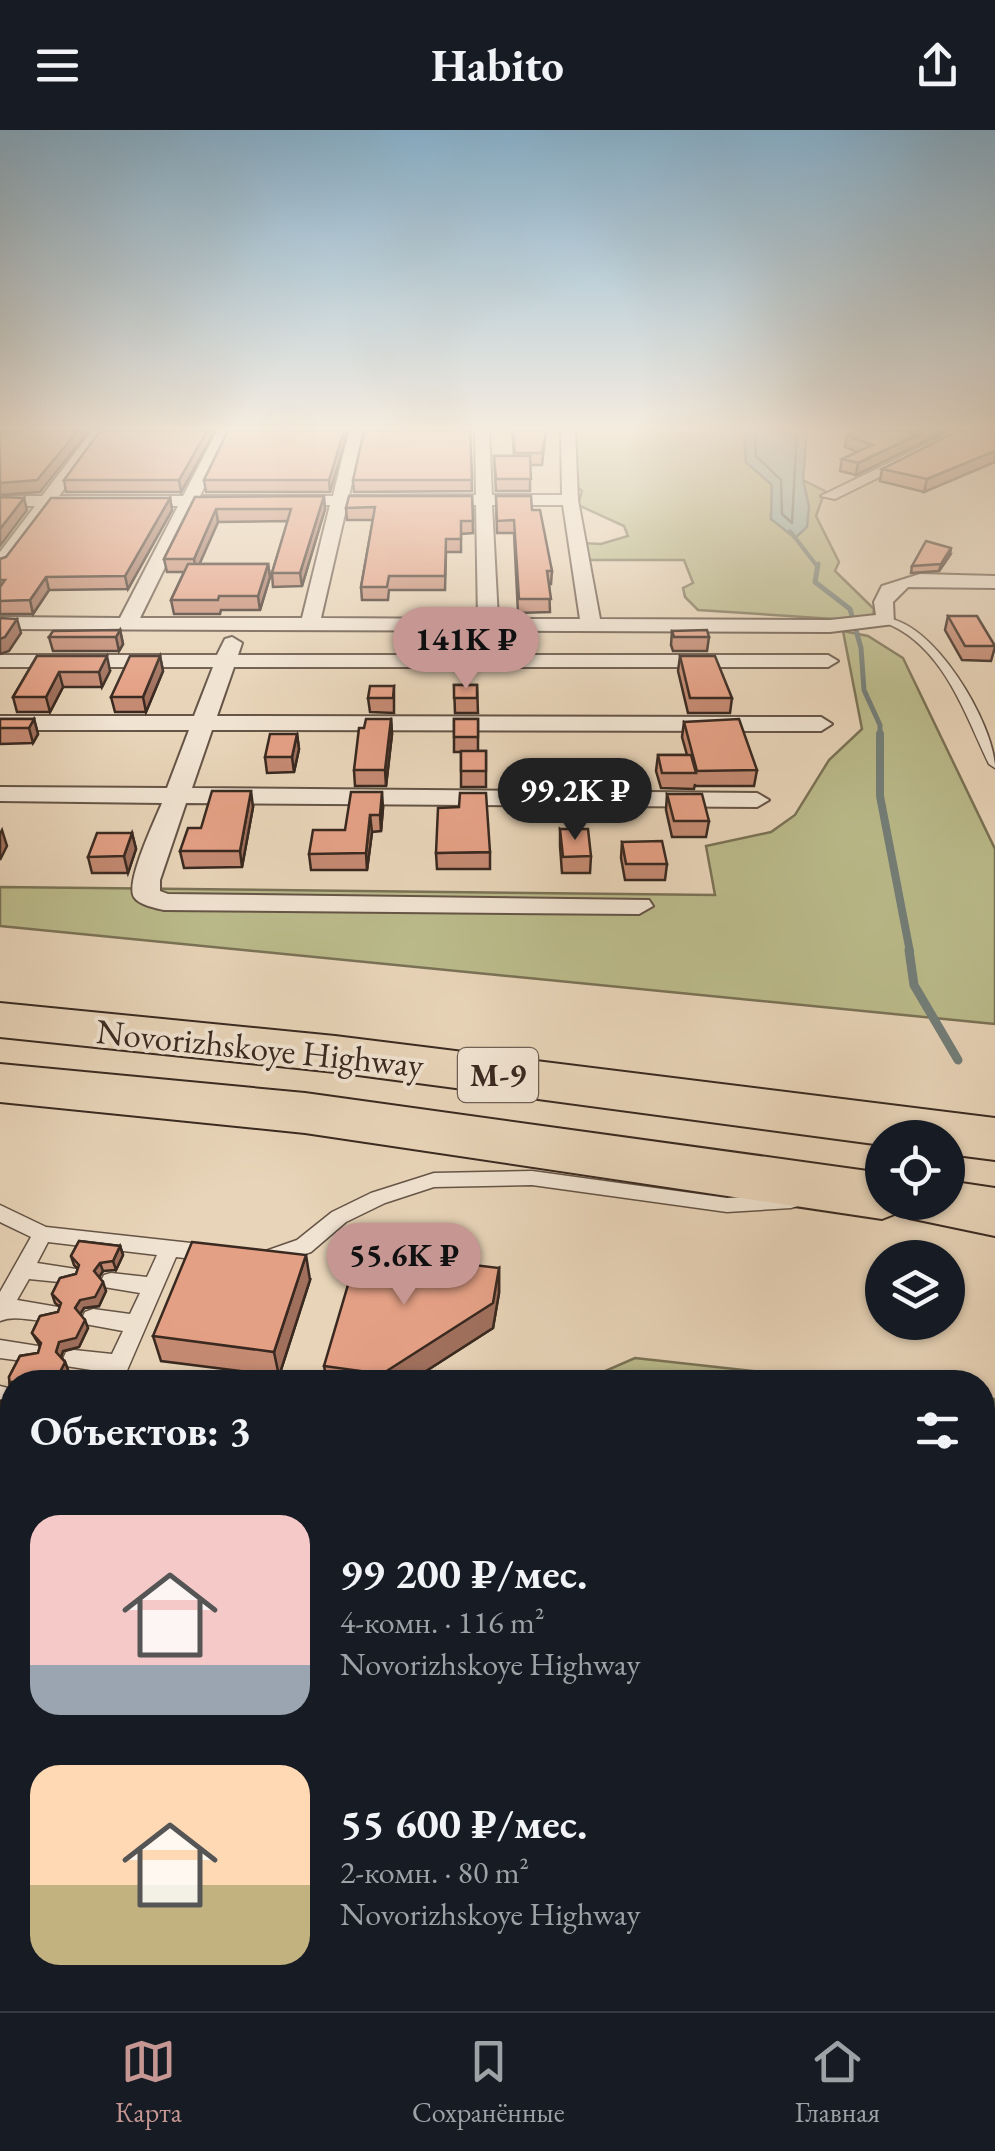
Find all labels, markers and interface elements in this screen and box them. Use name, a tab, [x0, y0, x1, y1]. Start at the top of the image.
text: Habito	[431, 36, 564, 94]
icon: menu	[30, 38, 85, 93]
icon: share	[910, 38, 965, 93]
pin: 141K ₽	[385, 607, 547, 692]
text: 141K ₽	[415, 618, 517, 660]
pin: 99.2K ₽	[483, 758, 667, 843]
text: 99.2K ₽	[520, 769, 630, 811]
street label: Novorizhskoye Highway	[94, 1008, 427, 1087]
road number: М-9	[458, 1048, 538, 1102]
map controls	[865, 1120, 965, 1340]
button: locate	[865, 1120, 965, 1220]
pin: 55.6K ₽	[312, 1223, 496, 1308]
text: 55.6K ₽	[349, 1234, 459, 1276]
button: layers	[865, 1240, 965, 1340]
text: Объектов: 3	[30, 1403, 251, 1458]
icon: filters	[910, 1403, 965, 1458]
text: 99 200 ₽/мес.	[340, 1546, 587, 1601]
icon: home	[110, 1555, 230, 1675]
text: 4-комн. · 116 m²	[340, 1601, 545, 1643]
text: Novorizhskoye Highway	[340, 1643, 641, 1685]
text: 55 600 ₽/мес.	[340, 1796, 587, 1851]
icon: home	[110, 1805, 230, 1925]
text: 2-комн. · 80 m²	[340, 1851, 529, 1893]
text: Novorizhskoye Highway	[340, 1893, 641, 1935]
tab: Карта	[115, 2034, 182, 2130]
tab: Сохранённые	[412, 2034, 565, 2130]
tab: Главная	[795, 2034, 880, 2130]

